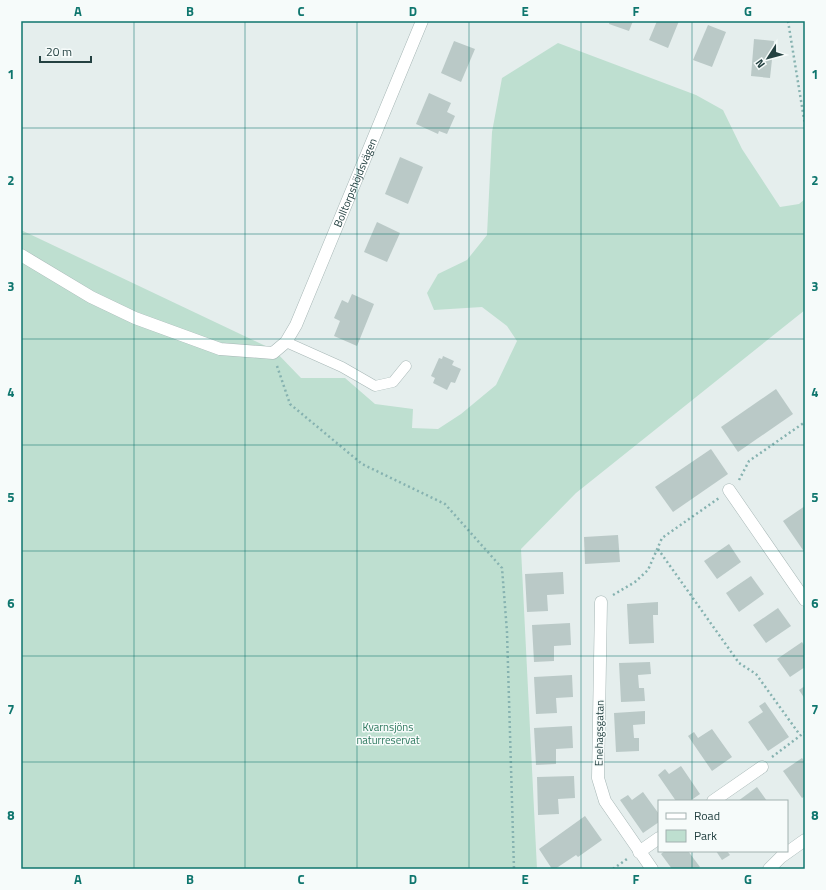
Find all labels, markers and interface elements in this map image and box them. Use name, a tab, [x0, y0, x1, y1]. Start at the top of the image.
text: A	[74, 1, 82, 21]
text: B	[186, 1, 194, 21]
text: C	[297, 1, 305, 21]
text: D	[409, 1, 417, 21]
text: E	[521, 1, 529, 21]
text: F	[633, 1, 640, 21]
text: G	[744, 1, 752, 21]
scale bar	[40, 38, 91, 64]
north arrow	[748, 38, 788, 78]
text: 20 m	[46, 42, 72, 61]
text: N	[751, 56, 769, 72]
text: 1	[7, 64, 15, 84]
text: 1	[811, 64, 819, 84]
street label: Bolltorpshöjdsvägen	[329, 135, 381, 229]
text: 2	[7, 170, 15, 190]
text: 2	[811, 170, 819, 190]
text: 3	[7, 276, 15, 296]
text: 3	[811, 276, 819, 296]
text: 4	[7, 382, 15, 402]
text: 4	[811, 382, 819, 402]
text: 5	[7, 487, 15, 507]
text: 5	[811, 487, 819, 507]
text: 6	[7, 593, 15, 613]
text: 6	[811, 593, 819, 613]
text: 7	[7, 699, 15, 719]
text: 7	[811, 699, 819, 719]
street label: Enehagsgatan	[590, 700, 608, 766]
park label: Kvarnsjöns naturreservat	[356, 719, 420, 748]
legend	[658, 800, 788, 852]
text: 8	[7, 805, 15, 825]
text: 8	[811, 805, 819, 825]
text: Road	[694, 806, 720, 825]
text: Park	[694, 826, 717, 845]
text: A	[74, 869, 82, 889]
text: B	[186, 869, 194, 889]
text: C	[297, 869, 305, 889]
text: D	[409, 869, 417, 889]
text: E	[521, 869, 529, 889]
text: F	[633, 869, 640, 889]
text: G	[744, 869, 752, 889]

